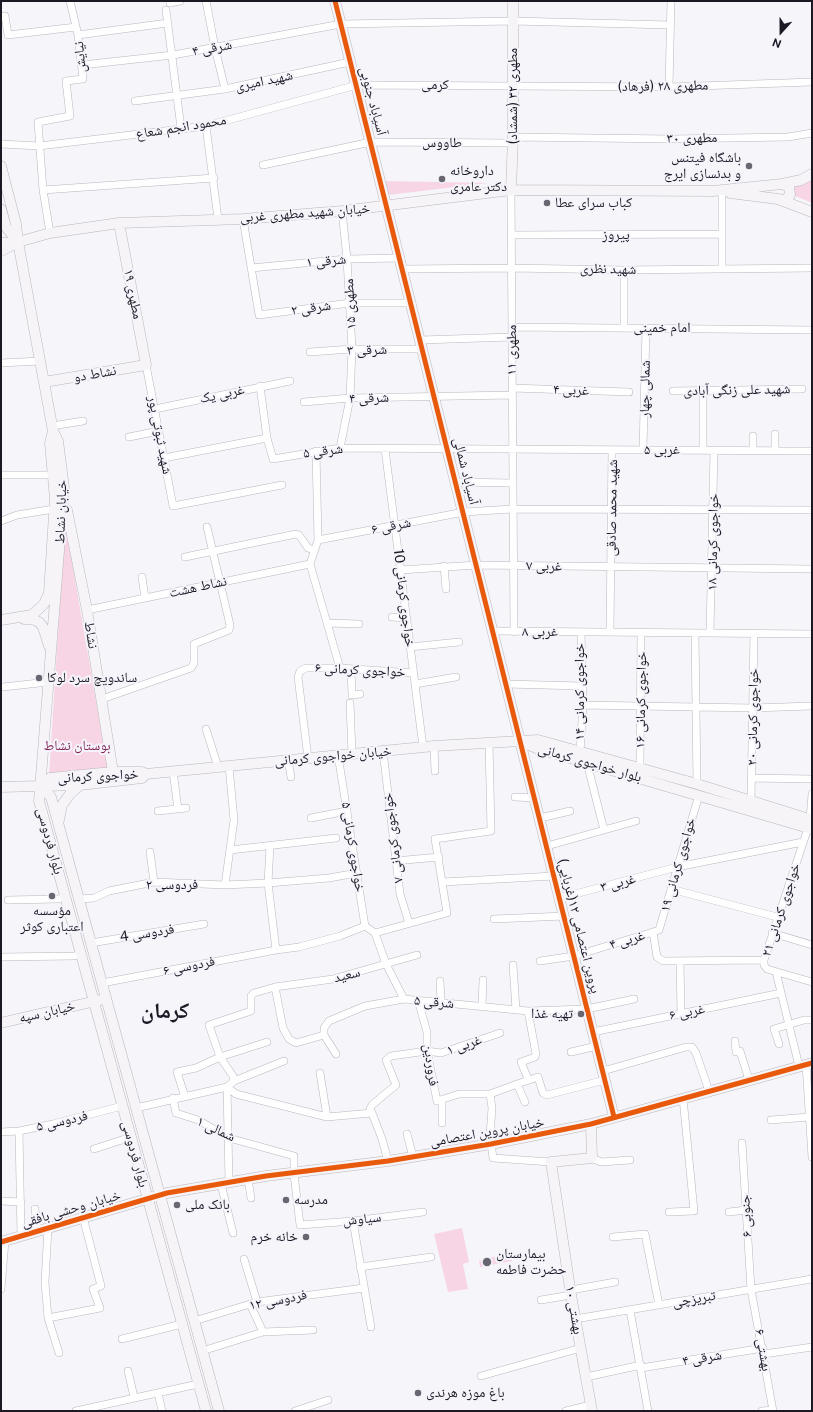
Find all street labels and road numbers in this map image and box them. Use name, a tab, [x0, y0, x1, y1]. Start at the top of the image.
street label: شرقی ۴	[191, 36, 233, 60]
street label: نیایش	[70, 41, 90, 73]
street label: مطهری ۳۲ (شمشاد)	[505, 48, 521, 144]
street label: آسیاباد جنوبی	[356, 65, 390, 137]
street label: شهید امیری	[234, 67, 294, 95]
street label: کرمی	[421, 77, 449, 93]
street label: مطهری ۲۸ (فرهاد)	[617, 77, 709, 95]
street label: محمود انجم شعاع	[134, 112, 228, 142]
street label: مطهری ۳۰	[666, 129, 718, 147]
street label: طاووس	[422, 135, 462, 151]
street label: خیابان شهید مطهری غربی	[239, 200, 371, 226]
street label: پیروز	[602, 227, 630, 243]
street label: شرقی ۱	[305, 251, 347, 271]
street label: شهید نظری	[580, 260, 636, 278]
street label: مطهری ۱۹	[120, 267, 146, 321]
street label: مطهری ۱۵	[340, 278, 360, 330]
street label: شرقی ۲	[290, 297, 332, 319]
street label: امام خمینی	[634, 320, 690, 336]
street label: مطهری ۱۱	[504, 325, 520, 375]
street label: شرقی ۳	[347, 341, 387, 359]
street label: شمالی چهار	[636, 360, 654, 418]
street label: نشاط دو	[72, 362, 118, 386]
street label: غربی یک	[198, 381, 246, 407]
street label: ۴ غربی	[553, 381, 589, 399]
street label: شهید علی زنگی آبادی	[683, 381, 791, 399]
street label: شرقی ۴	[349, 389, 389, 407]
street label: شهید ثبوتی پور	[144, 394, 176, 476]
street label: آسیاباد شمالی	[450, 436, 482, 506]
street label: شرقی ۵	[302, 440, 344, 462]
street label: ۵ غربی	[644, 442, 680, 458]
street label: شهید محمد صادقی	[603, 459, 621, 557]
street label: خیابان نشاط	[51, 480, 71, 544]
street label: خواجوی کرمانی ۱۸	[704, 493, 722, 591]
street label: شرقی ۶	[370, 514, 412, 538]
street label: خواجوی کرمانی 10	[390, 548, 418, 648]
street label: ۷ غربی	[526, 557, 562, 575]
street label: نشاط هشت	[168, 573, 228, 601]
street label: نشاط	[81, 620, 101, 650]
street label: ۸ غربی	[522, 624, 558, 640]
street label: خواجوی کرمانی ۱۴	[572, 643, 588, 741]
street label: خواجوی کرمانی ۱۶	[632, 651, 650, 749]
street label: خواجوی کرمانی ۶	[314, 659, 406, 681]
street label: خواجوی کرمانی ۲۰	[744, 668, 762, 766]
street label: بلوار خواجوی کرمانی	[536, 740, 644, 786]
street label: خیابان خواجوی کرمانی	[274, 743, 392, 769]
street label: خواجوی کرمانی	[57, 765, 139, 787]
street label: خواجوی کرمانی ۷	[379, 792, 407, 884]
street label: خواجوی کرمانی ۵	[338, 801, 368, 893]
street label: بلوار فردوسی	[33, 806, 67, 876]
street label: خواجوی کرمانی ۱۹	[657, 816, 699, 914]
street label: پروین اعتصامی ۱۲(غربایی)	[554, 857, 604, 995]
street label: خواجوی کرمانی ۲۱	[758, 861, 804, 959]
street label: غربی ۳	[598, 870, 638, 896]
street label: فردوسی ۲	[146, 877, 198, 893]
street label: فردوسی 4	[119, 920, 175, 946]
street label: غربی ۴	[607, 927, 647, 953]
street label: فردوسی ۶	[162, 953, 216, 979]
street label: سعید	[332, 964, 362, 986]
street label: شرقی ۵	[413, 992, 455, 1012]
street label: خیابان سپه	[17, 997, 77, 1027]
street label: غربی ۶	[668, 1000, 706, 1024]
street label: غربی ۱	[444, 1031, 484, 1059]
street label: فروردین	[420, 1043, 442, 1087]
street label: فردوسی ۵	[35, 1107, 89, 1135]
street label: شمالی ۱	[194, 1113, 238, 1145]
street label: خیابان پروین اعتصامی	[429, 1114, 545, 1150]
street label: بلوار فردوسی	[118, 1119, 152, 1189]
street label: خیابان وحشی بافقی	[19, 1187, 123, 1231]
street label: جنوبی ۶	[736, 1194, 756, 1238]
street label: سیاوش	[342, 1209, 382, 1229]
street label: بهشتی ۱۰	[561, 1284, 587, 1336]
street label: فردوسی ۱۲	[248, 1286, 308, 1314]
street label: تبریزچی	[671, 1287, 717, 1311]
street label: بهشتی ۶	[751, 1327, 775, 1373]
street label: شرقی ۴	[681, 1347, 723, 1369]

